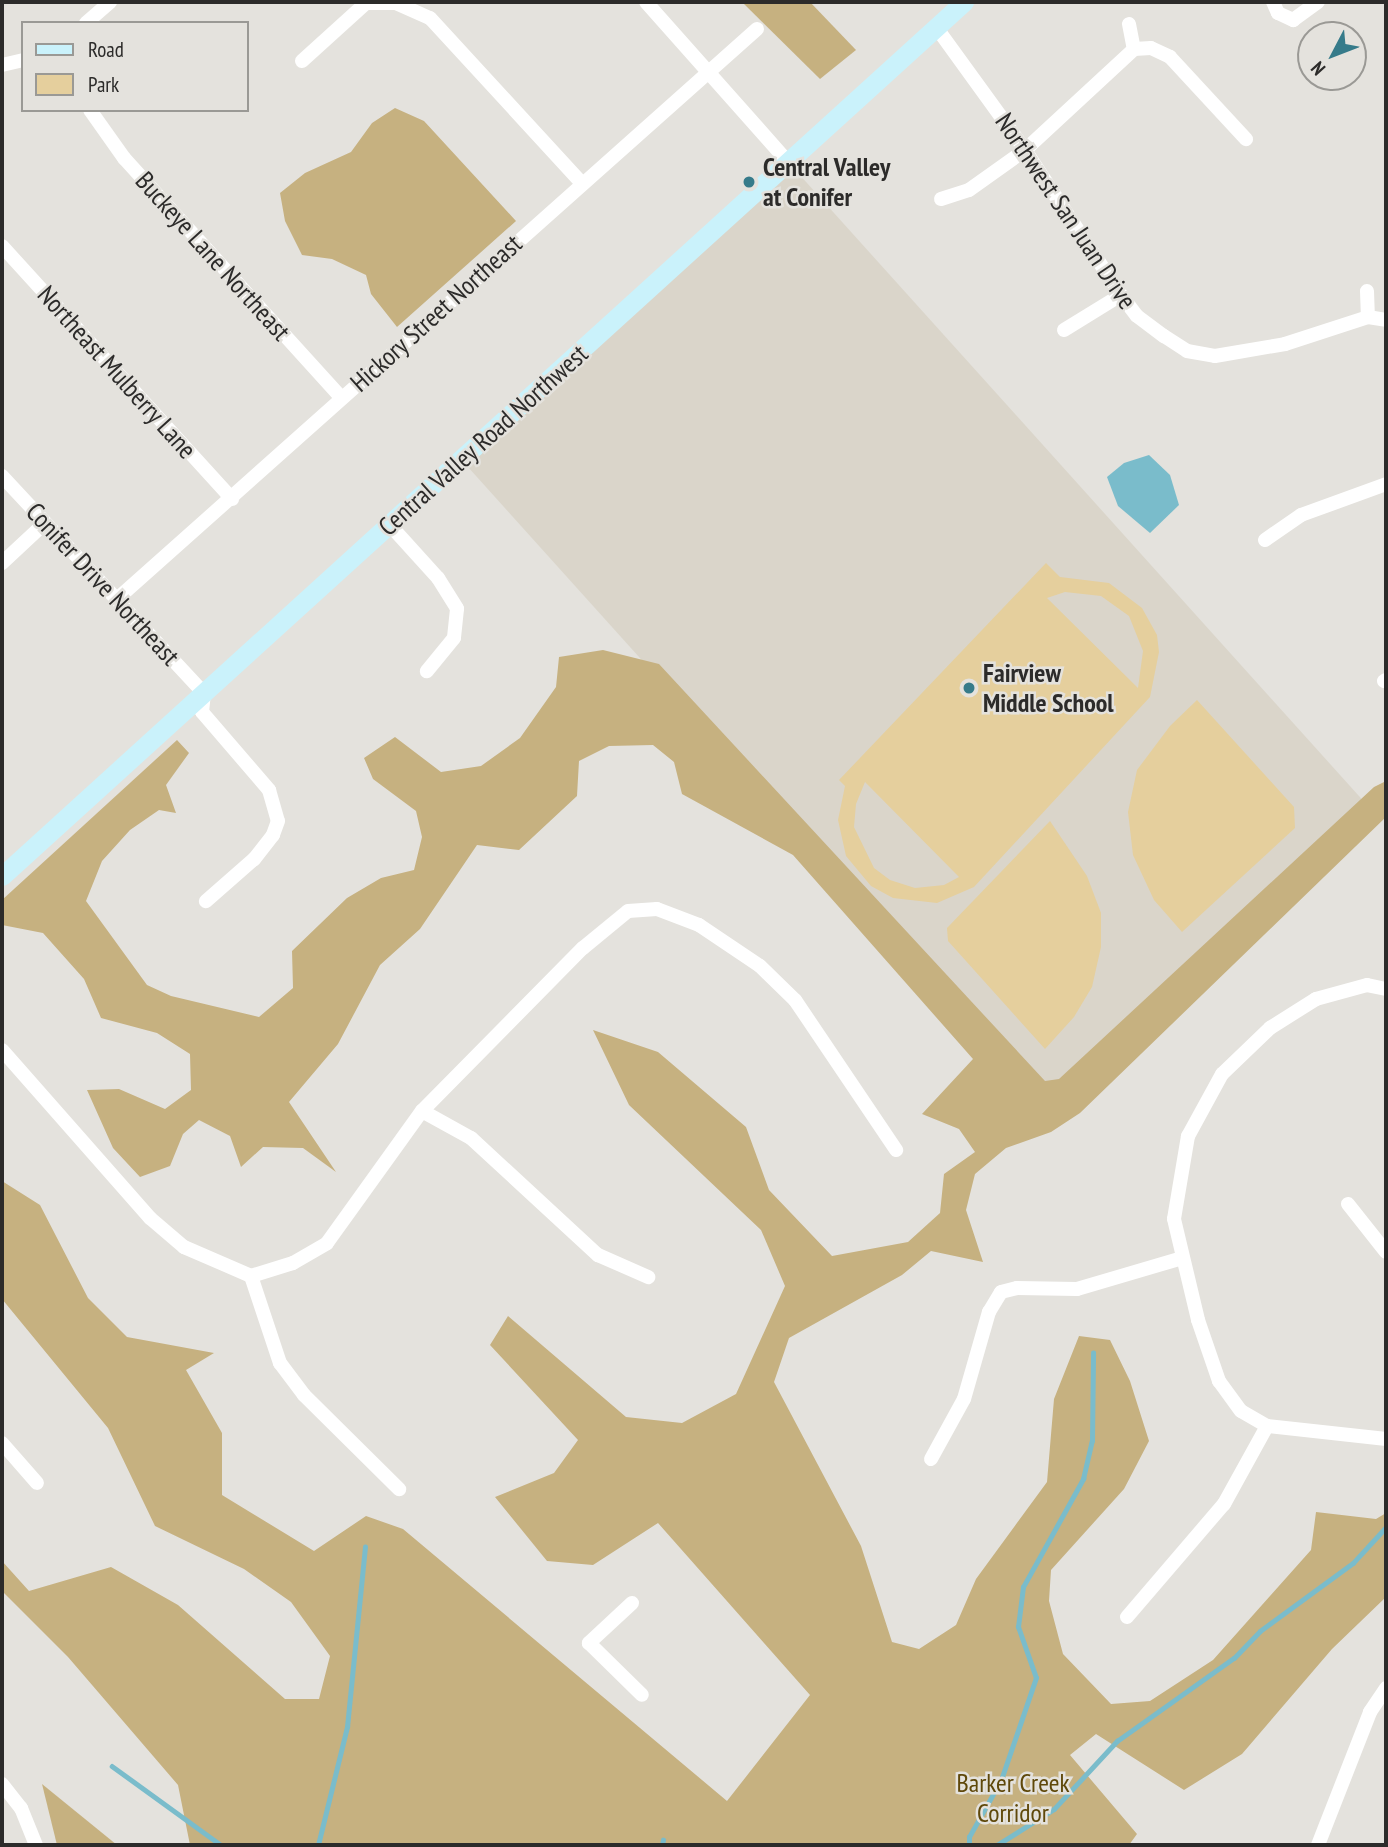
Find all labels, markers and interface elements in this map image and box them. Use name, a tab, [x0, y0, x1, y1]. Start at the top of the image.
legend	[21, 21, 248, 112]
north arrow	[1297, 21, 1367, 91]
text: Road	[88, 36, 124, 63]
text: N	[1306, 57, 1330, 81]
text: Park	[88, 71, 119, 98]
street label: Northwest San Juan Drive	[989, 107, 1143, 315]
place label: Central Valley at Conifer	[763, 151, 891, 212]
street label: Buckeye Lane Northeast	[129, 165, 297, 347]
marker: Central Valley at Conifer	[741, 174, 757, 190]
street label: Hickory Street Northeast	[344, 228, 528, 398]
street label: Northeast Mulberry Lane	[31, 279, 203, 465]
street label: Central Valley Road Northwest	[372, 337, 594, 543]
street label: Conifer Drive Northeast	[20, 496, 186, 672]
place label: Fairview Middle School	[983, 657, 1114, 718]
marker: Fairview Middle School	[961, 680, 977, 696]
park label: Barker Creek Corridor	[956, 1767, 1070, 1828]

